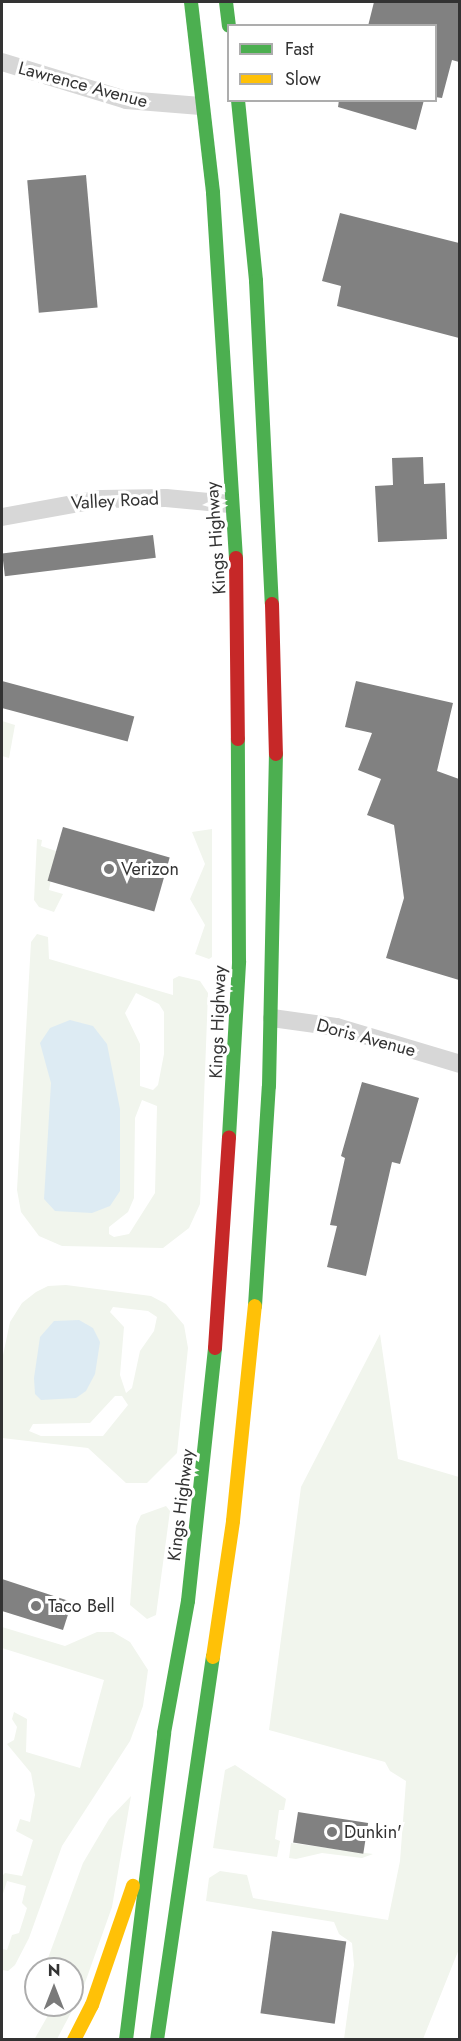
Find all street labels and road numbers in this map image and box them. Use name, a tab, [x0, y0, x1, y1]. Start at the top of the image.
street label: Lawrence Avenue	[16, 57, 150, 113]
street label: Kings Highway	[201, 481, 231, 595]
street label: Valley Road	[70, 488, 160, 514]
street label: Kings Highway	[205, 965, 231, 1079]
street label: Doris Avenue	[314, 1014, 418, 1062]
street label: Kings Highway	[163, 1448, 199, 1562]

